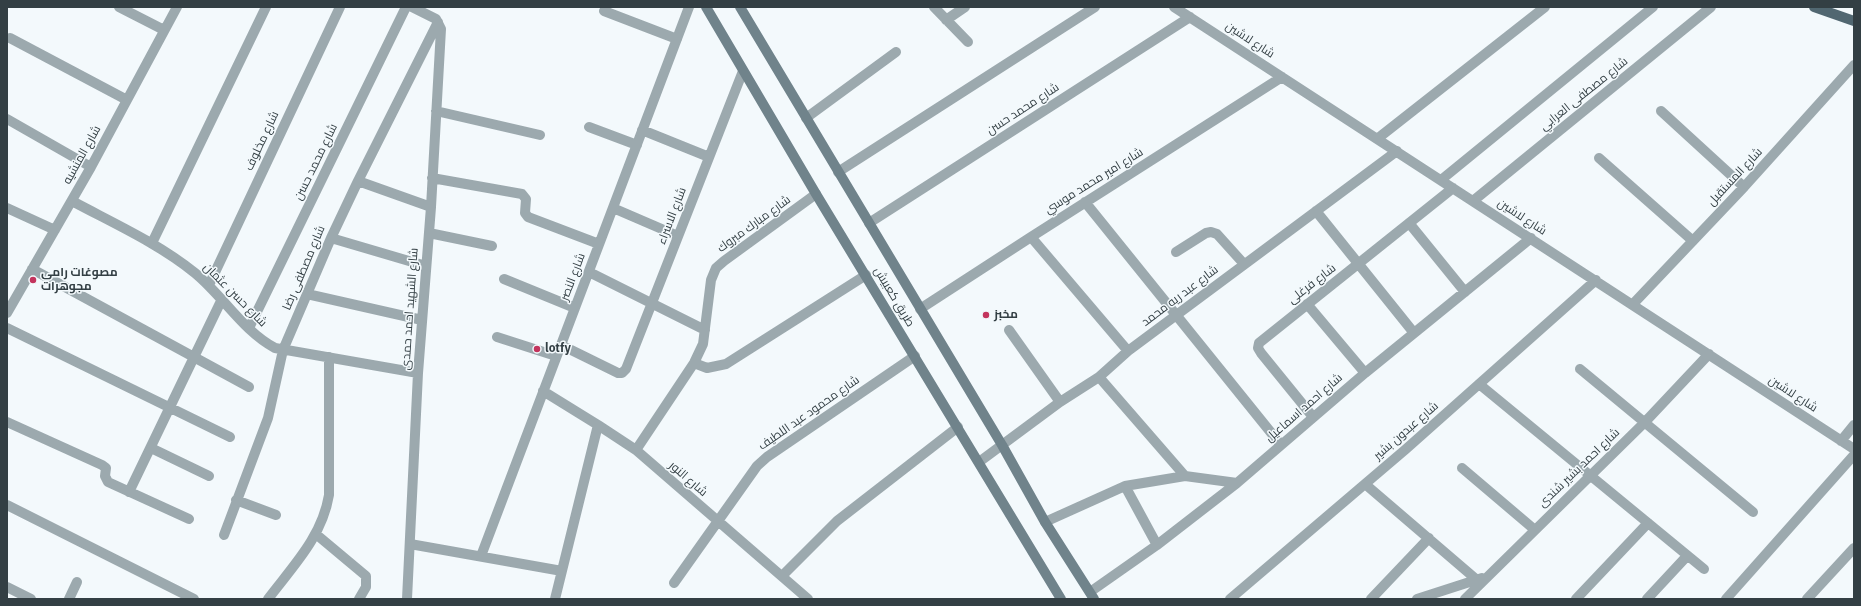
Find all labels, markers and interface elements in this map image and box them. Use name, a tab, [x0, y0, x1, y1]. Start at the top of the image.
street label: شارع لاشين	[1223, 19, 1277, 61]
street label: شارع مصطفى العرابي	[1537, 54, 1631, 134]
street label: شارع محمد حسن	[984, 80, 1062, 138]
street label: شارع مخلوف	[242, 109, 282, 173]
street label: شارع محمد حسن	[291, 121, 341, 203]
street label: شارع المنشيه	[60, 123, 104, 187]
street label: شارع امير محمد موسي	[1042, 145, 1146, 217]
street label: شارع المستقبل	[1704, 145, 1766, 209]
street label: شارع الاسراء	[655, 185, 689, 247]
street label: شارع مبارك مبروك	[715, 193, 793, 255]
street label: شارع لاشين	[1495, 196, 1549, 238]
street label: شارع مصطفى رضا	[280, 223, 328, 313]
street label: شارع الشهيد احمد حمدى	[399, 247, 421, 371]
street label: شارع النصر	[557, 251, 589, 303]
street label: شارع حسن عثمان	[200, 260, 270, 330]
street label: شارع فرغلى	[1285, 261, 1339, 307]
street label: شارع عبد ريه محمد	[1139, 262, 1221, 330]
street label: طريق كعبيش	[870, 264, 918, 330]
place label: مصوغات رامى مجوهرات	[41, 266, 118, 294]
marker: مصوغات رامى مجوهرات	[28, 275, 38, 285]
place label: مخبز	[994, 308, 1018, 322]
marker: مخبز	[981, 310, 991, 320]
place label: lotfy	[545, 342, 571, 356]
marker: lotfy	[532, 344, 542, 354]
street label: شارع احمد اسماعيل	[1263, 371, 1345, 445]
street label: شارع محمود عبد اللطيف	[756, 373, 862, 453]
street label: شارع لاشين	[1766, 373, 1820, 415]
street label: شارع عبدون بشير	[1371, 399, 1441, 463]
street label: شارع احمد بشير شندى	[1535, 426, 1623, 510]
street label: شارع النور	[666, 458, 710, 500]

